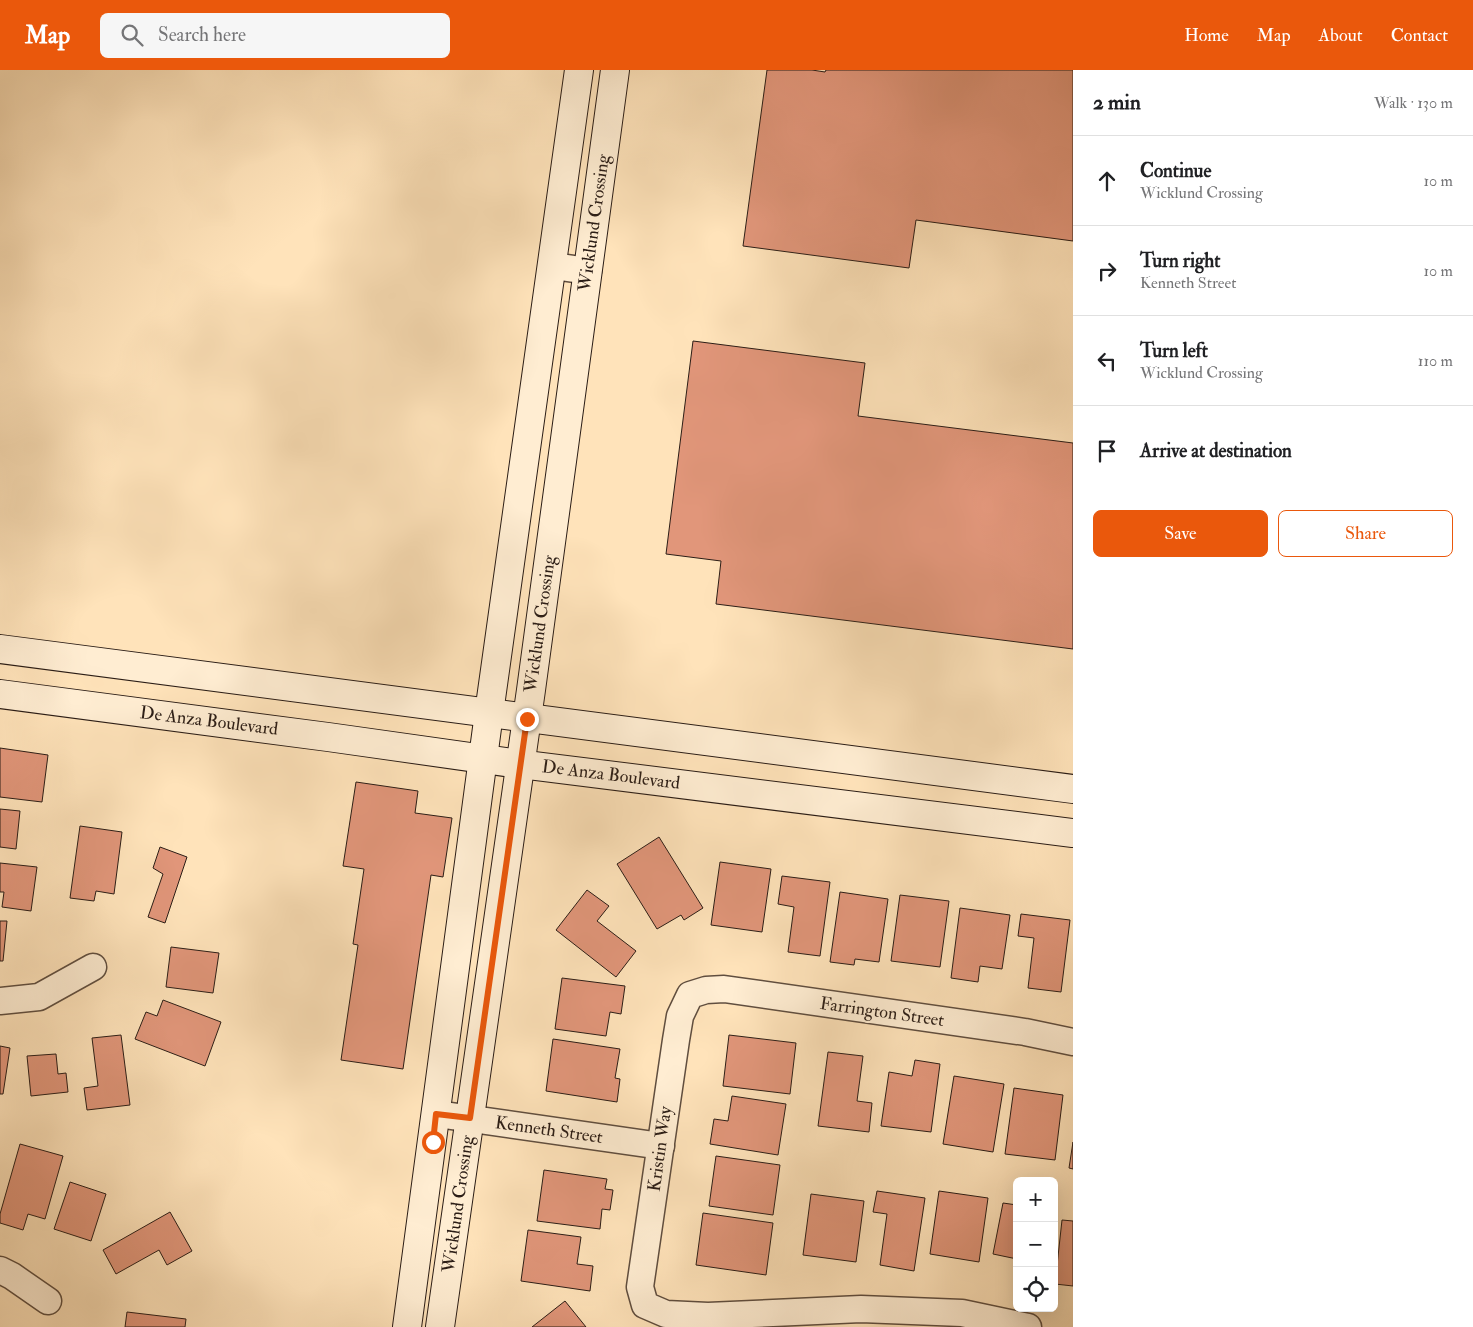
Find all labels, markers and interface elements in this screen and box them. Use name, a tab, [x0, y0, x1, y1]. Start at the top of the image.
search box	[100, 13, 450, 58]
text: Map	[25, 20, 70, 51]
icon: search	[118, 21, 146, 49]
text: Search here	[158, 23, 246, 47]
text: Home	[1184, 24, 1229, 47]
text: Map	[1257, 24, 1291, 47]
text: About	[1319, 24, 1363, 47]
text: Contact	[1391, 24, 1448, 47]
text: 2 min	[1093, 89, 1141, 116]
text: Walk · 130 m	[1374, 93, 1453, 113]
street label: Wicklund Crossing	[573, 152, 615, 294]
text: Continue	[1140, 159, 1211, 183]
icon: ahead	[1093, 167, 1121, 195]
text: 10 m	[1423, 171, 1453, 191]
text: Wicklund Crossing	[1140, 183, 1263, 203]
text: Turn right	[1140, 249, 1220, 273]
icon: right	[1093, 257, 1121, 285]
text: 10 m	[1423, 261, 1453, 281]
text: Kenneth Street	[1140, 273, 1236, 293]
text: Turn left	[1140, 339, 1208, 363]
icon: left	[1093, 347, 1121, 375]
text: 110 m	[1418, 351, 1453, 371]
text: Wicklund Crossing	[1140, 363, 1263, 383]
icon: arrive	[1093, 437, 1121, 465]
text: Arrive at destination	[1140, 439, 1292, 463]
button: Save	[1093, 510, 1268, 557]
button: Share	[1278, 510, 1453, 557]
street label: Wicklund Crossing	[519, 553, 561, 695]
street label: De Anza Boulevard	[139, 701, 280, 741]
route end	[516, 708, 539, 731]
street label: De Anza Boulevard	[541, 755, 682, 795]
street label: Farrington Street	[818, 992, 946, 1032]
street label: Kristin Way	[643, 1104, 678, 1193]
street label: Kenneth Street	[494, 1111, 604, 1149]
route start	[422, 1131, 445, 1154]
street label: Wicklund Crossing	[437, 1133, 479, 1275]
map controls	[1013, 1177, 1058, 1312]
button: +	[1013, 1177, 1058, 1222]
button: −	[1013, 1222, 1058, 1267]
button: locate	[1013, 1267, 1058, 1312]

